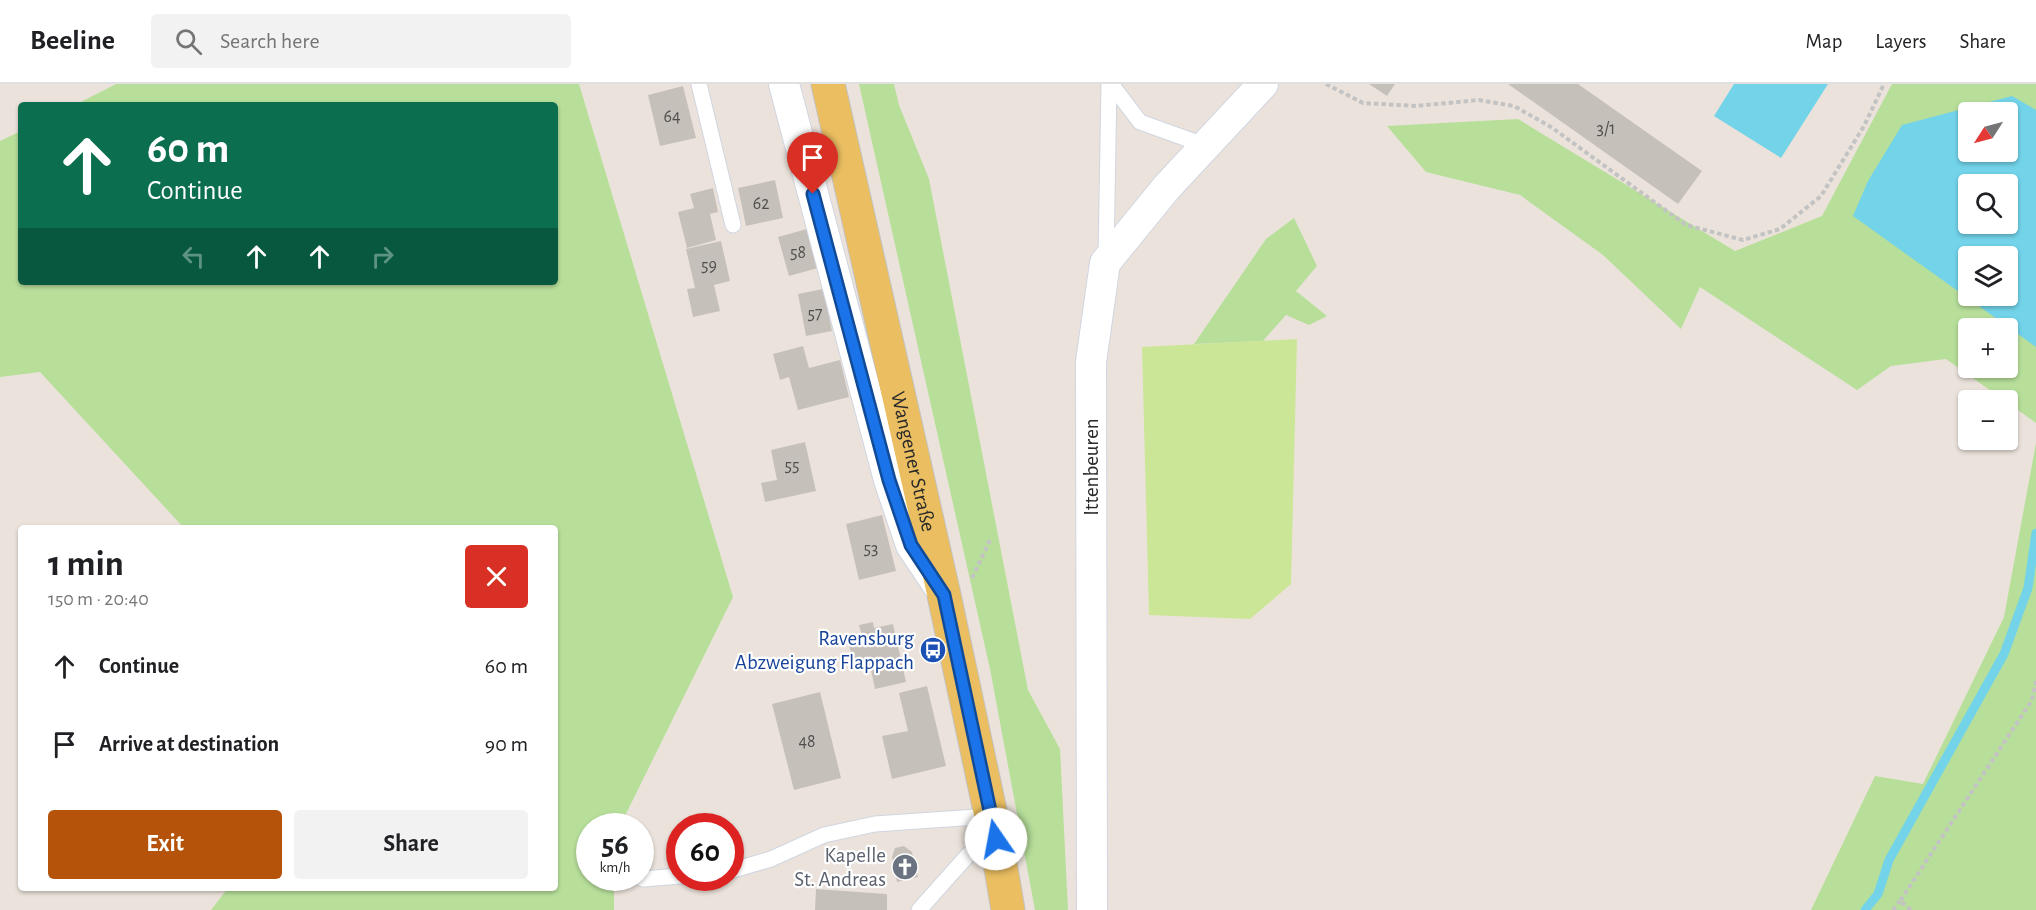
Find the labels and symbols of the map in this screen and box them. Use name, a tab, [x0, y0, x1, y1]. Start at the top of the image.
north arrow	[1958, 102, 2018, 162]
house number: 64	[663, 108, 681, 126]
house number: 3/1	[1597, 120, 1615, 138]
pin	[787, 132, 838, 194]
house number: 62	[753, 195, 769, 213]
house number: 58	[790, 244, 806, 262]
house number: 59	[701, 257, 717, 275]
house number: 57	[807, 305, 823, 323]
street label: Wangener Straße	[887, 389, 939, 534]
street label: Ittenbeuren	[1081, 418, 1102, 516]
house number: 55	[784, 457, 800, 475]
house number: 53	[864, 540, 878, 558]
place label: Ravensburg Abzweigung Flappach	[735, 628, 915, 673]
bus stop icon: Ravensburg Abzweigung Flappach	[918, 635, 948, 665]
house number: 48	[798, 733, 816, 751]
position arrow	[964, 807, 1028, 871]
speed limit sign: 60	[666, 813, 744, 891]
place label: Kapelle St. Andreas	[794, 845, 886, 890]
church icon: Kapelle St. Andreas	[890, 852, 920, 882]

